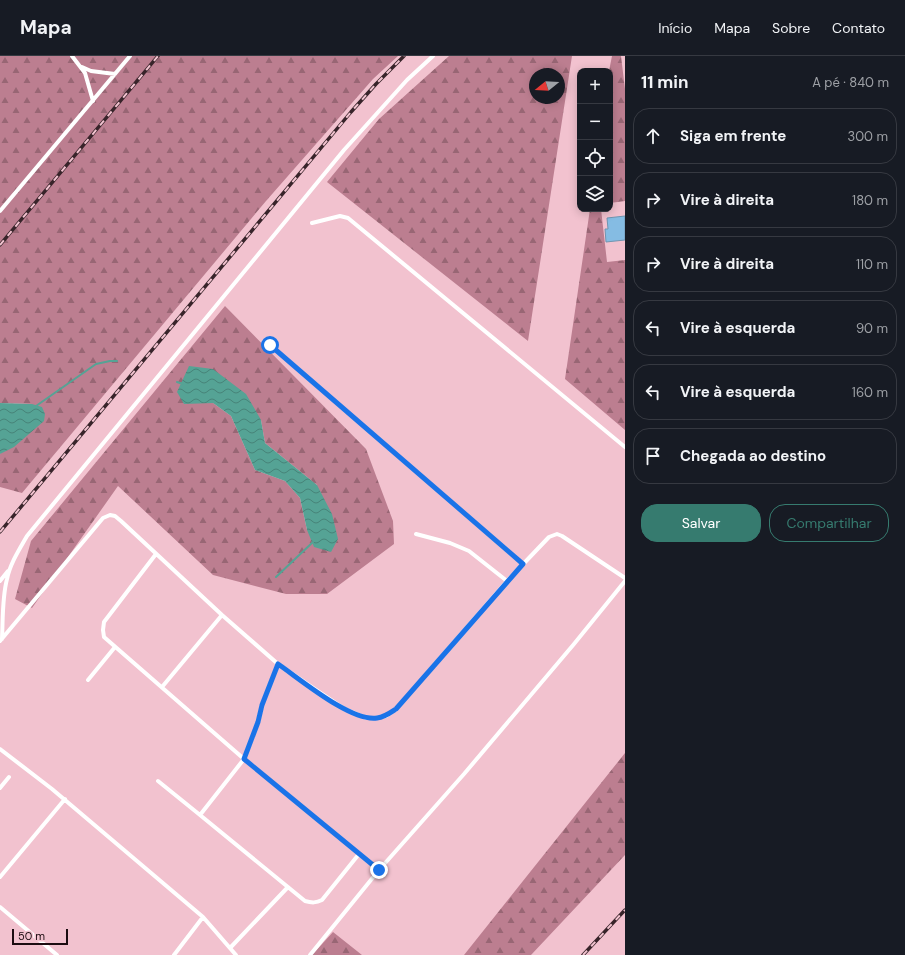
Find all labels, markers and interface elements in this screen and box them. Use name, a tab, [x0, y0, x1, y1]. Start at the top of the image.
text: Mapa	[20, 15, 72, 40]
text: Início	[658, 19, 692, 37]
text: Mapa	[714, 19, 750, 37]
text: Sobre	[772, 19, 810, 37]
text: Contato	[832, 19, 885, 37]
north arrow	[529, 68, 565, 104]
map controls	[577, 68, 613, 212]
button: +	[577, 68, 613, 104]
text: 11 min	[641, 71, 689, 93]
text: A pé · 840 m	[812, 74, 889, 91]
button: −	[577, 104, 613, 140]
icon: ahead	[642, 125, 664, 147]
text: Siga em frente	[680, 126, 786, 146]
text: 300 m	[847, 128, 888, 145]
button: locate	[577, 140, 613, 176]
button: layers	[577, 176, 613, 212]
icon: right	[642, 189, 664, 211]
text: Vire à direita	[680, 190, 774, 210]
text: 180 m	[852, 192, 888, 209]
icon: right	[642, 253, 664, 275]
text: Vire à direita	[680, 254, 774, 274]
text: 110 m	[856, 256, 888, 273]
icon: left	[642, 317, 664, 339]
text: Vire à esquerda	[680, 318, 795, 338]
text: 90 m	[856, 320, 888, 337]
route start	[261, 336, 279, 354]
icon: left	[642, 381, 664, 403]
text: Vire à esquerda	[680, 382, 795, 402]
text: 160 m	[852, 384, 888, 401]
icon: arrive	[642, 445, 664, 467]
text: Chegada ao destino	[680, 446, 826, 466]
button: Salvar	[641, 504, 761, 542]
button: Compartilhar	[769, 504, 889, 542]
route end	[370, 861, 388, 879]
scale bar	[12, 927, 68, 946]
text: 50 m	[18, 929, 45, 943]

